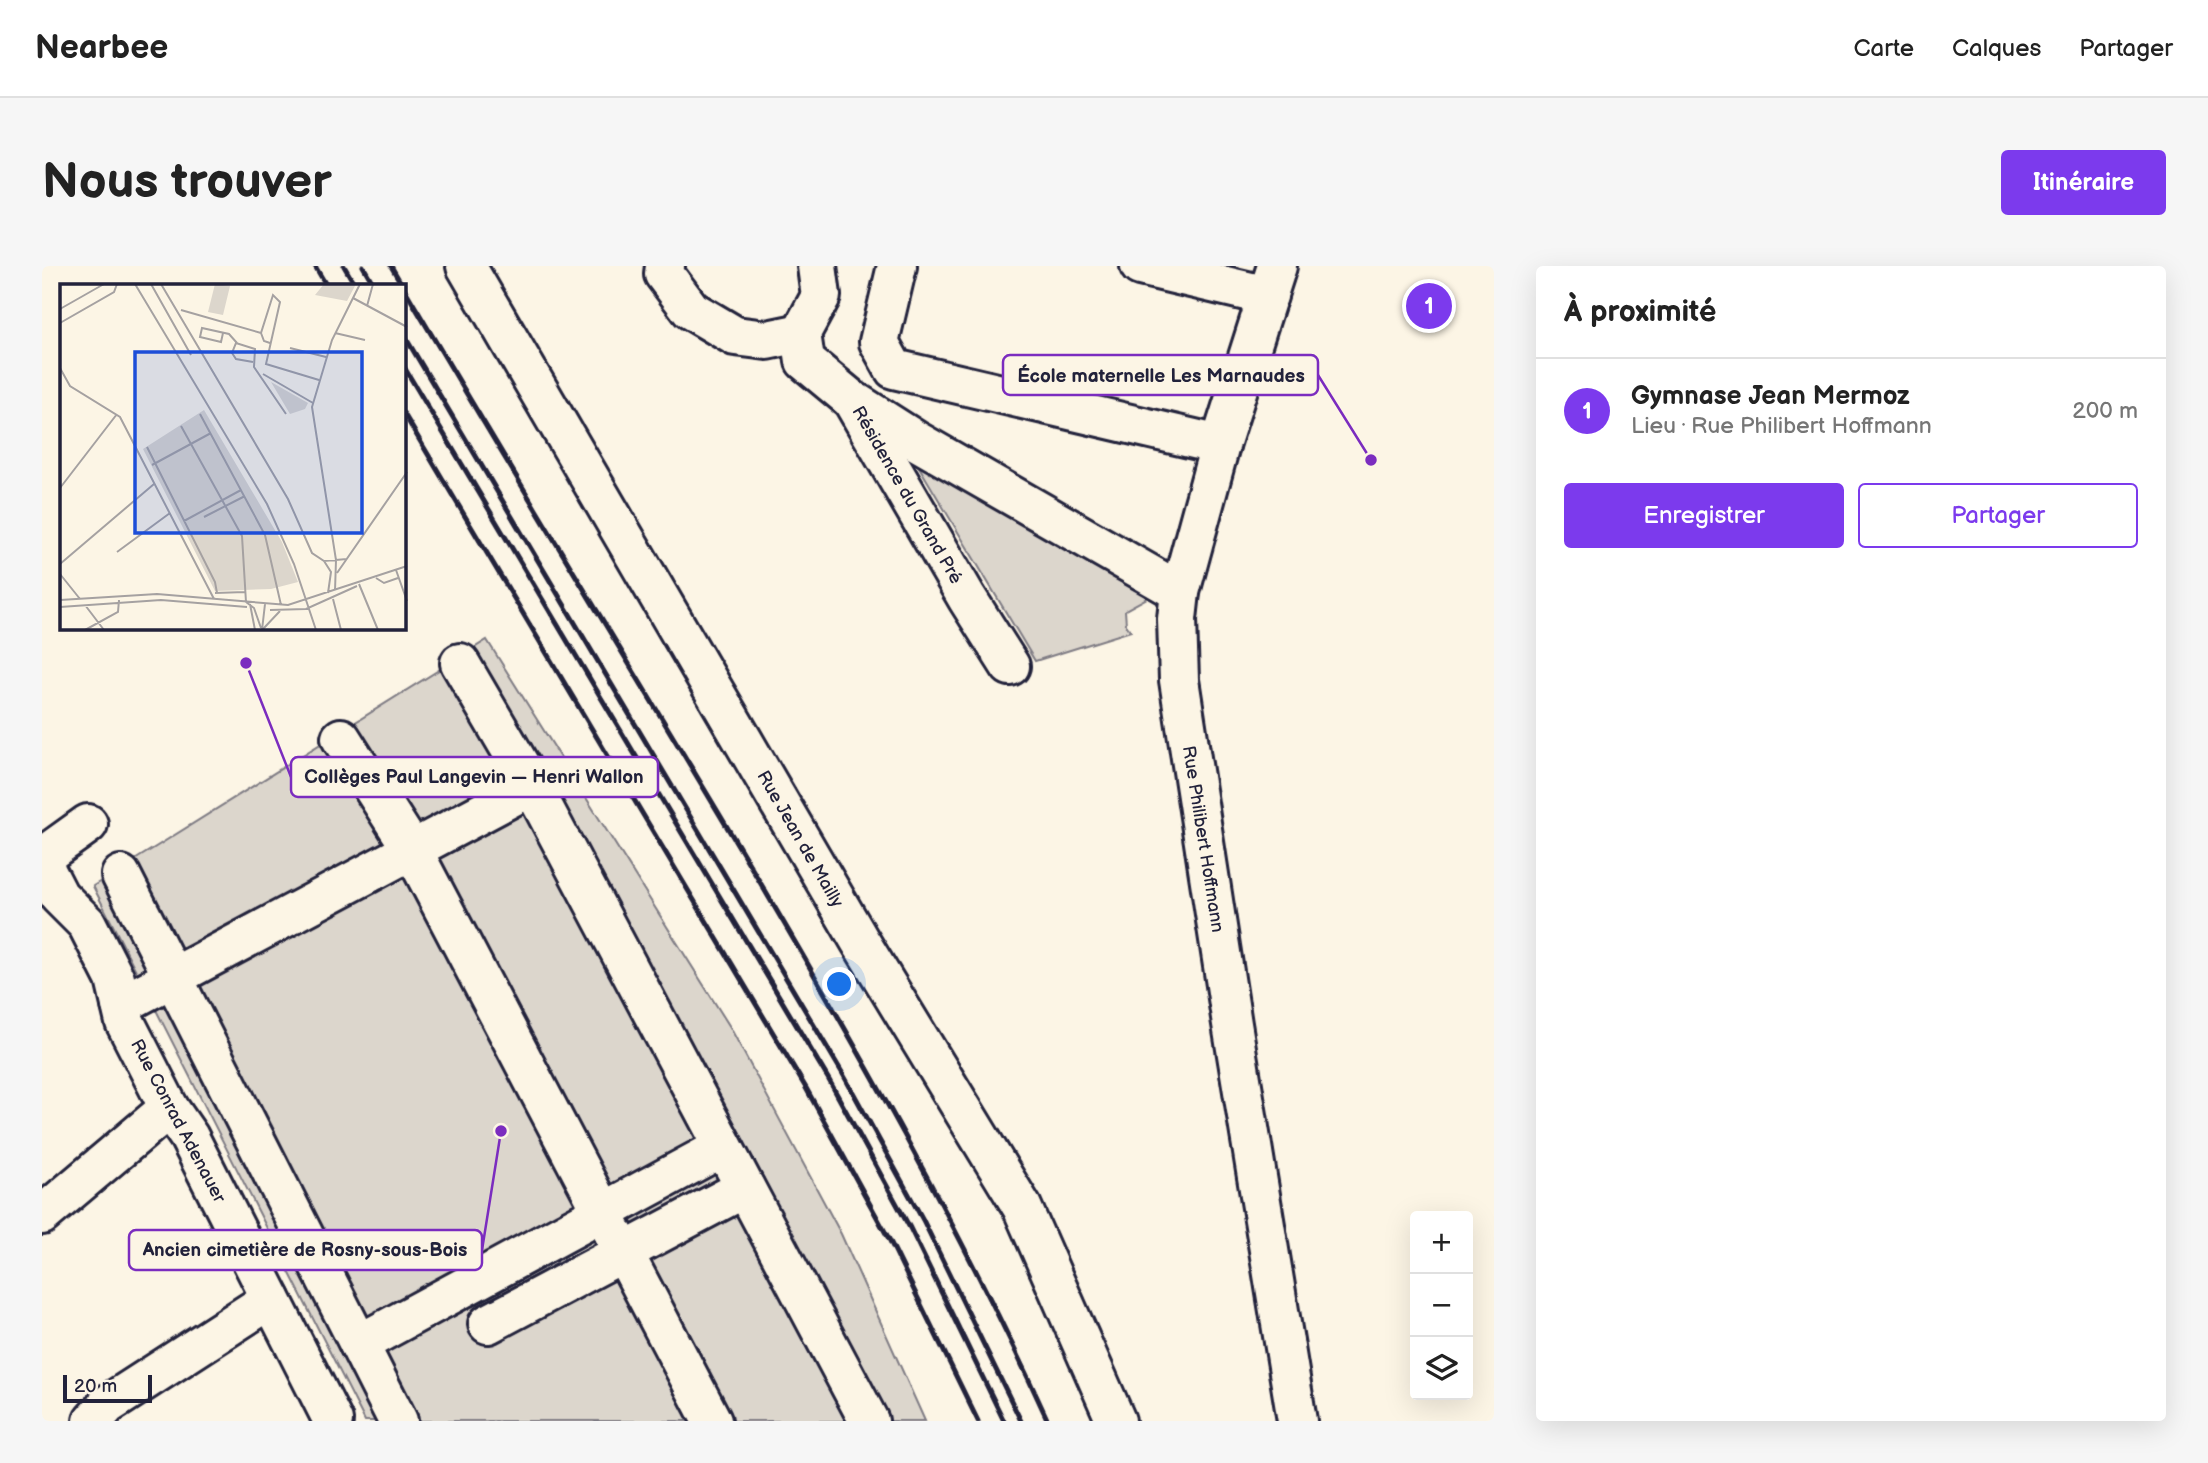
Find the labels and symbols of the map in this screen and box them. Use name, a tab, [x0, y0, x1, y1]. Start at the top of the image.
pin: 1	[1406, 280, 1452, 332]
inset map	[60, 284, 406, 630]
callout: École maternelle Les Marnaudes	[1003, 355, 1318, 395]
text: École maternelle Les Marnaudes	[1017, 364, 1305, 388]
street label: Résidence du Grand Pré	[847, 402, 967, 588]
street label: Rue Philibert Hoffmann	[1178, 744, 1228, 934]
callout: Collèges Paul Langevin — Henri Wallon	[291, 757, 658, 797]
text: Collèges Paul Langevin — Henri Wallon	[304, 766, 644, 789]
street label: Rue Jean de Mailly	[752, 767, 848, 912]
your location	[822, 967, 856, 1001]
street label: Rue Conrad Adenauer	[126, 1036, 230, 1207]
callout: Ancien cimetière de Rosny-sous-Bois	[129, 1230, 482, 1270]
text: Ancien cimetière de Rosny-sous-Bois	[142, 1239, 467, 1262]
scale bar	[63, 1372, 152, 1404]

